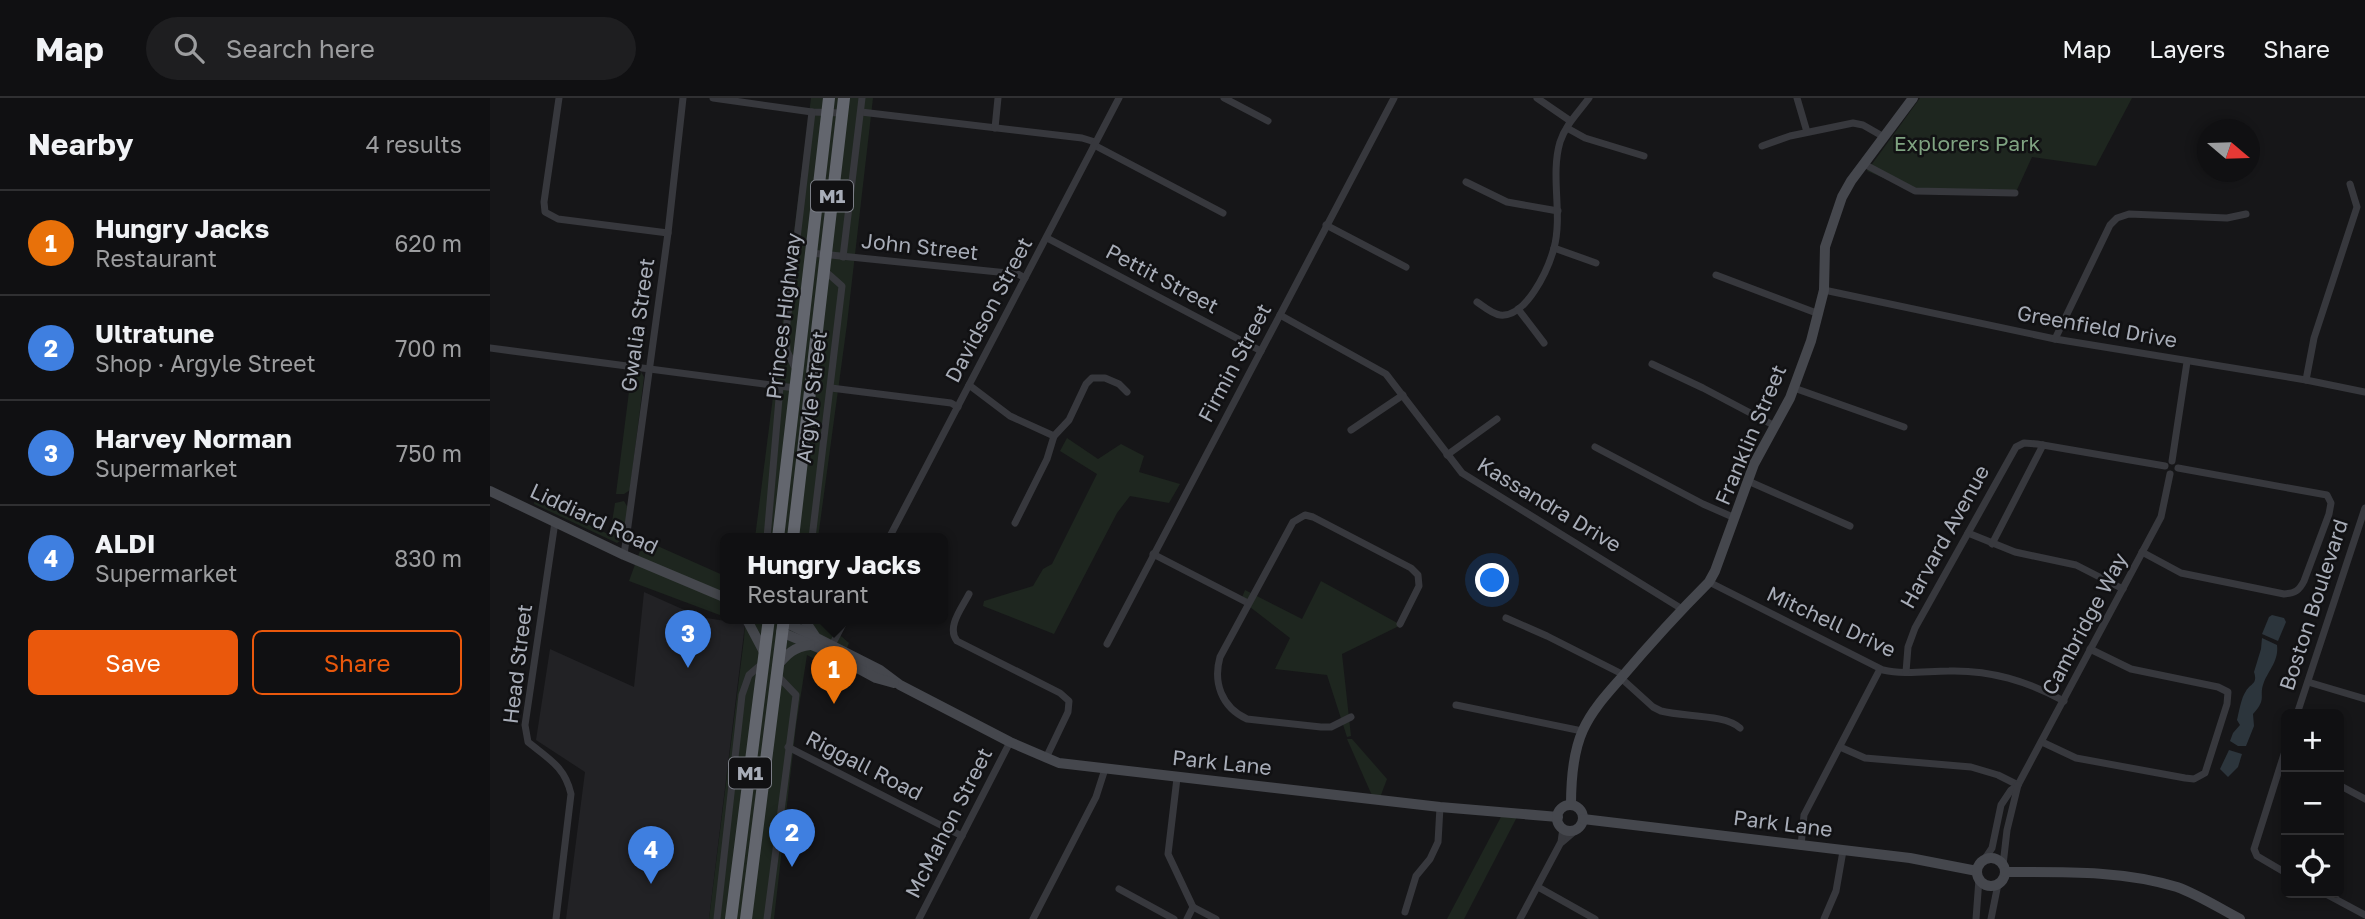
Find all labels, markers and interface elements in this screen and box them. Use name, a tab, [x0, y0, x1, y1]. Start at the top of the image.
search box	[146, 17, 636, 80]
text: Map	[35, 29, 104, 68]
icon: search	[170, 29, 208, 67]
text: Search here	[226, 33, 375, 64]
text: Map	[2062, 34, 2111, 63]
text: Layers	[2149, 34, 2225, 63]
text: Share	[2263, 34, 2330, 63]
north arrow	[2197, 119, 2260, 182]
text: Nearby	[28, 126, 133, 162]
text: 4 results	[366, 130, 462, 158]
park label: Explorers Park	[1894, 130, 2040, 156]
road number: M1	[811, 180, 853, 212]
text: Hungry Jacks	[95, 213, 269, 244]
street label: John Street	[860, 227, 980, 265]
text: 1	[45, 229, 57, 257]
text: 620 m	[394, 229, 462, 257]
street label: Princes Highway	[760, 231, 806, 401]
street label: Davidson Street	[939, 233, 1037, 386]
street label: Pettit Street	[1102, 238, 1223, 319]
text: Restaurant	[95, 244, 217, 272]
street label: Gwalia Street	[615, 256, 659, 393]
street label: Firmin Street	[1192, 299, 1276, 426]
street label: Greenfield Drive	[2015, 299, 2179, 353]
text: Ultratune	[95, 318, 214, 349]
street label: Argyle Street	[790, 329, 832, 464]
text: 2	[44, 334, 58, 362]
text: 700 m	[395, 334, 462, 362]
text: Shop · Argyle Street	[95, 349, 316, 377]
street label: Franklin Street	[1709, 361, 1791, 509]
text: Harvey Norman	[95, 423, 292, 454]
text: 3	[44, 439, 58, 467]
text: 750 m	[396, 439, 462, 467]
street label: Kassandra Drive	[1473, 451, 1626, 557]
text: Supermarket	[95, 454, 238, 482]
street label: Harvard Avenue	[1894, 460, 1994, 613]
street label: Liddiard Road	[526, 477, 663, 559]
street label: Boston Boulevard	[2273, 516, 2353, 694]
text: ALDI	[95, 528, 156, 559]
popup	[720, 533, 948, 624]
text: 4	[44, 544, 58, 572]
text: 830 m	[394, 544, 462, 572]
street label: Cambridge Way	[2036, 548, 2133, 699]
text: Hungry Jacks	[747, 549, 921, 580]
text: Supermarket	[95, 559, 238, 587]
your location	[1475, 563, 1509, 597]
text: Restaurant	[747, 580, 869, 608]
street label: Mitchell Drive	[1763, 580, 1900, 662]
street label: Head Street	[497, 603, 537, 725]
pin: 3	[665, 610, 711, 668]
button: Save	[28, 630, 238, 695]
button: Share	[252, 630, 462, 695]
pin: 1	[811, 646, 857, 704]
map controls	[2281, 709, 2344, 898]
button: +	[2281, 709, 2344, 772]
street label: Riggall Road	[802, 725, 927, 806]
street label: McMahon Street	[899, 743, 997, 902]
street label: Park Lane	[1171, 744, 1273, 780]
road number: M1	[729, 758, 771, 788]
button: −	[2281, 772, 2344, 835]
street label: Park Lane	[1732, 804, 1834, 842]
pin: 2	[769, 809, 815, 867]
pin: 4	[628, 826, 674, 884]
button: locate	[2281, 835, 2344, 898]

